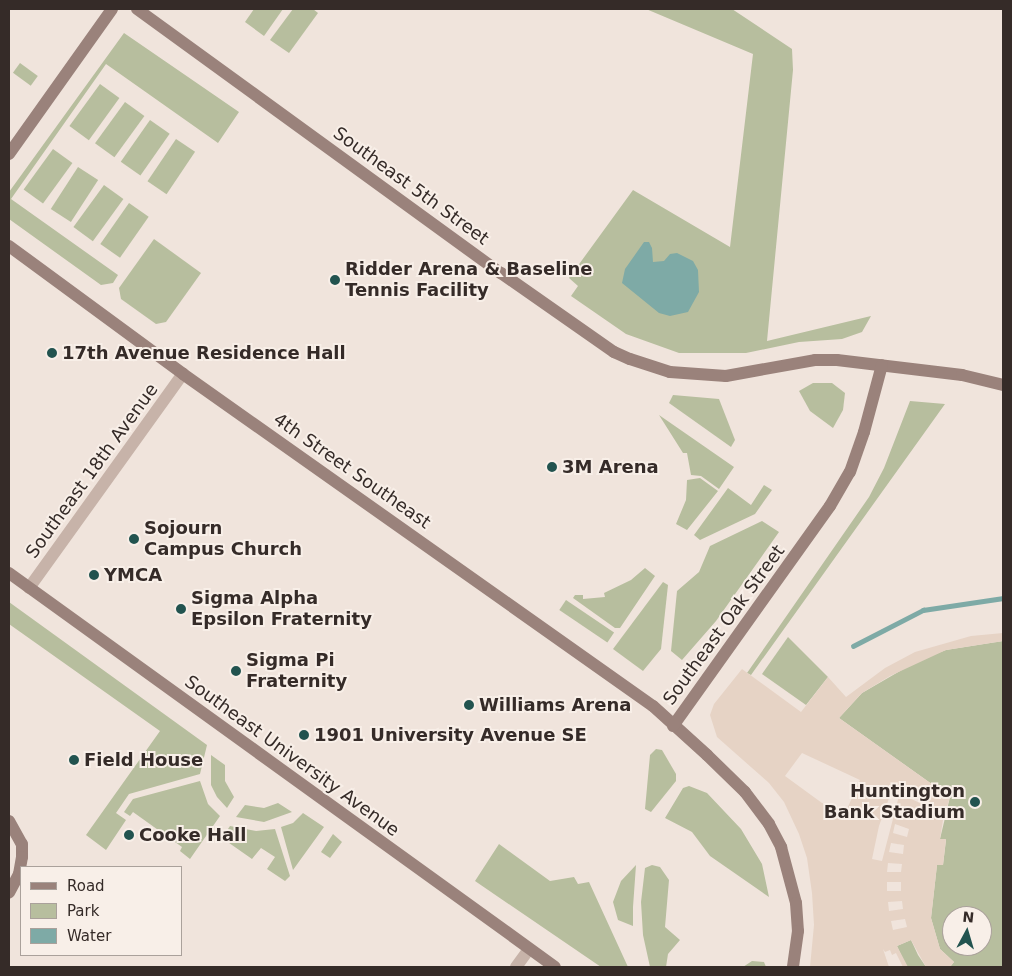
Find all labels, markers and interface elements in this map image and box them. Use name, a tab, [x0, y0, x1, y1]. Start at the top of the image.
street label: Southeast 5th Street	[329, 122, 493, 250]
place label: Ridder Arena & Baseline Tennis Facility	[345, 259, 593, 302]
marker: Ridder Arena & Baseline Tennis Facility	[329, 274, 341, 286]
place label: 17th Avenue Residence Hall	[62, 342, 346, 364]
marker: 17th Avenue Residence Hall	[46, 347, 58, 359]
street label: Southeast 18th Avenue	[21, 379, 163, 563]
street label: 4th Street Southeast	[269, 409, 435, 533]
place label: 3M Arena	[562, 456, 659, 478]
marker: 3M Arena	[546, 461, 558, 473]
place label: Sojourn Campus Church	[144, 518, 302, 560]
marker: Sojourn Campus Church	[128, 533, 140, 545]
street label: Southeast Oak Street	[659, 541, 789, 709]
place label: YMCA	[104, 564, 162, 586]
marker: YMCA	[88, 569, 100, 581]
place label: Sigma Alpha Epsilon Fraternity	[191, 588, 372, 630]
marker: Sigma Alpha Epsilon Fraternity	[175, 603, 187, 615]
place label: Sigma Pi Fraternity	[246, 650, 347, 692]
marker: Sigma Pi Fraternity	[230, 665, 242, 677]
street label: Southeast University Avenue	[180, 671, 404, 841]
place label: Williams Arena	[479, 694, 631, 716]
marker: Williams Arena	[463, 699, 475, 711]
place label: 1901 University Avenue SE	[314, 724, 587, 746]
marker: 1901 University Avenue SE	[298, 729, 310, 741]
place label: Field House	[84, 749, 203, 771]
marker: Field House	[68, 754, 80, 766]
place label: Huntington Bank Stadium	[824, 781, 965, 824]
marker: Huntington Bank Stadium	[969, 796, 981, 808]
place label: Cooke Hall	[139, 824, 246, 846]
marker: Cooke Hall	[123, 829, 135, 841]
legend	[20, 866, 182, 956]
text: Road	[67, 877, 105, 895]
text: Park	[67, 902, 99, 920]
north arrow	[942, 906, 992, 956]
text: N	[962, 909, 975, 926]
text: Water	[67, 927, 111, 945]

